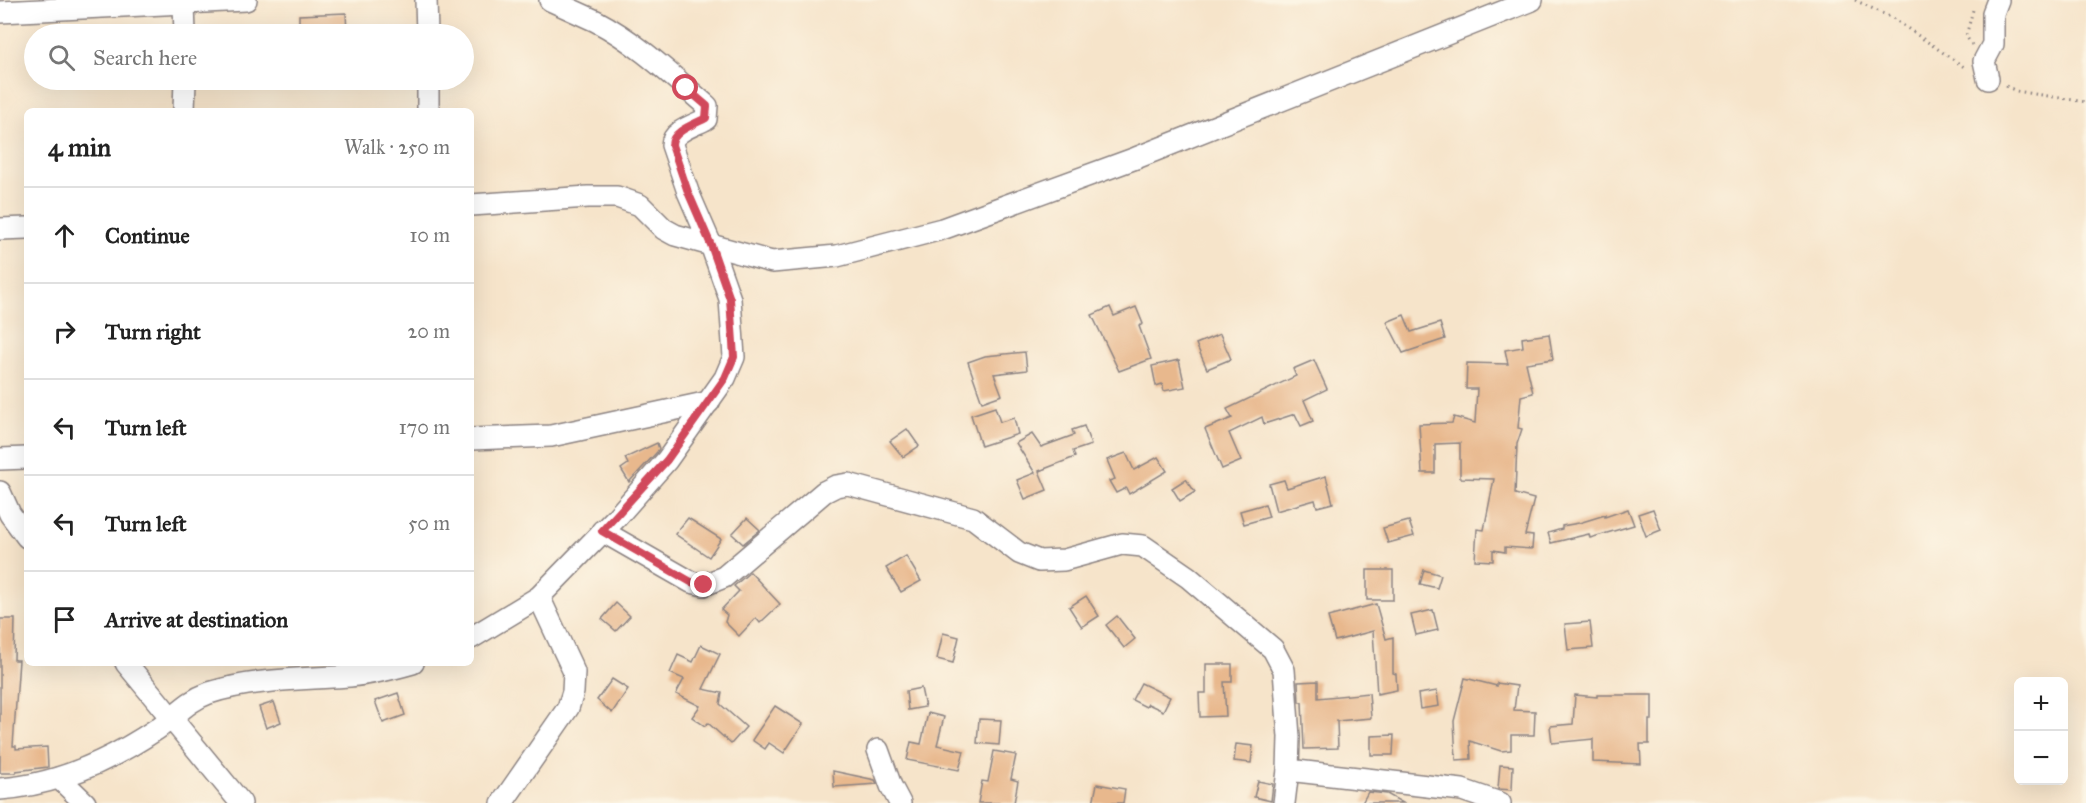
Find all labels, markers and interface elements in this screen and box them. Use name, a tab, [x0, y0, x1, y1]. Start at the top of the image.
search box	[24, 24, 474, 90]
icon: search	[45, 41, 78, 74]
text: Search here	[93, 44, 197, 71]
route start	[672, 74, 698, 100]
text: 4 min	[48, 131, 111, 163]
text: Walk · 250 m	[344, 135, 450, 159]
icon: ahead	[48, 219, 81, 252]
text: Continue	[105, 222, 190, 249]
text: 10 m	[409, 223, 450, 247]
icon: right	[48, 315, 81, 348]
text: Turn right	[105, 318, 201, 345]
text: 20 m	[407, 319, 450, 343]
icon: left	[48, 411, 81, 444]
text: Turn left	[105, 414, 187, 441]
text: 170 m	[399, 415, 450, 439]
icon: left	[48, 507, 81, 540]
text: Turn left	[105, 510, 187, 537]
text: 50 m	[408, 511, 450, 535]
route end	[690, 571, 716, 597]
icon: arrive	[48, 603, 81, 636]
text: Arrive at destination	[105, 606, 288, 633]
map controls	[2014, 677, 2068, 785]
button: +	[2014, 677, 2068, 731]
button: −	[2014, 731, 2068, 785]

